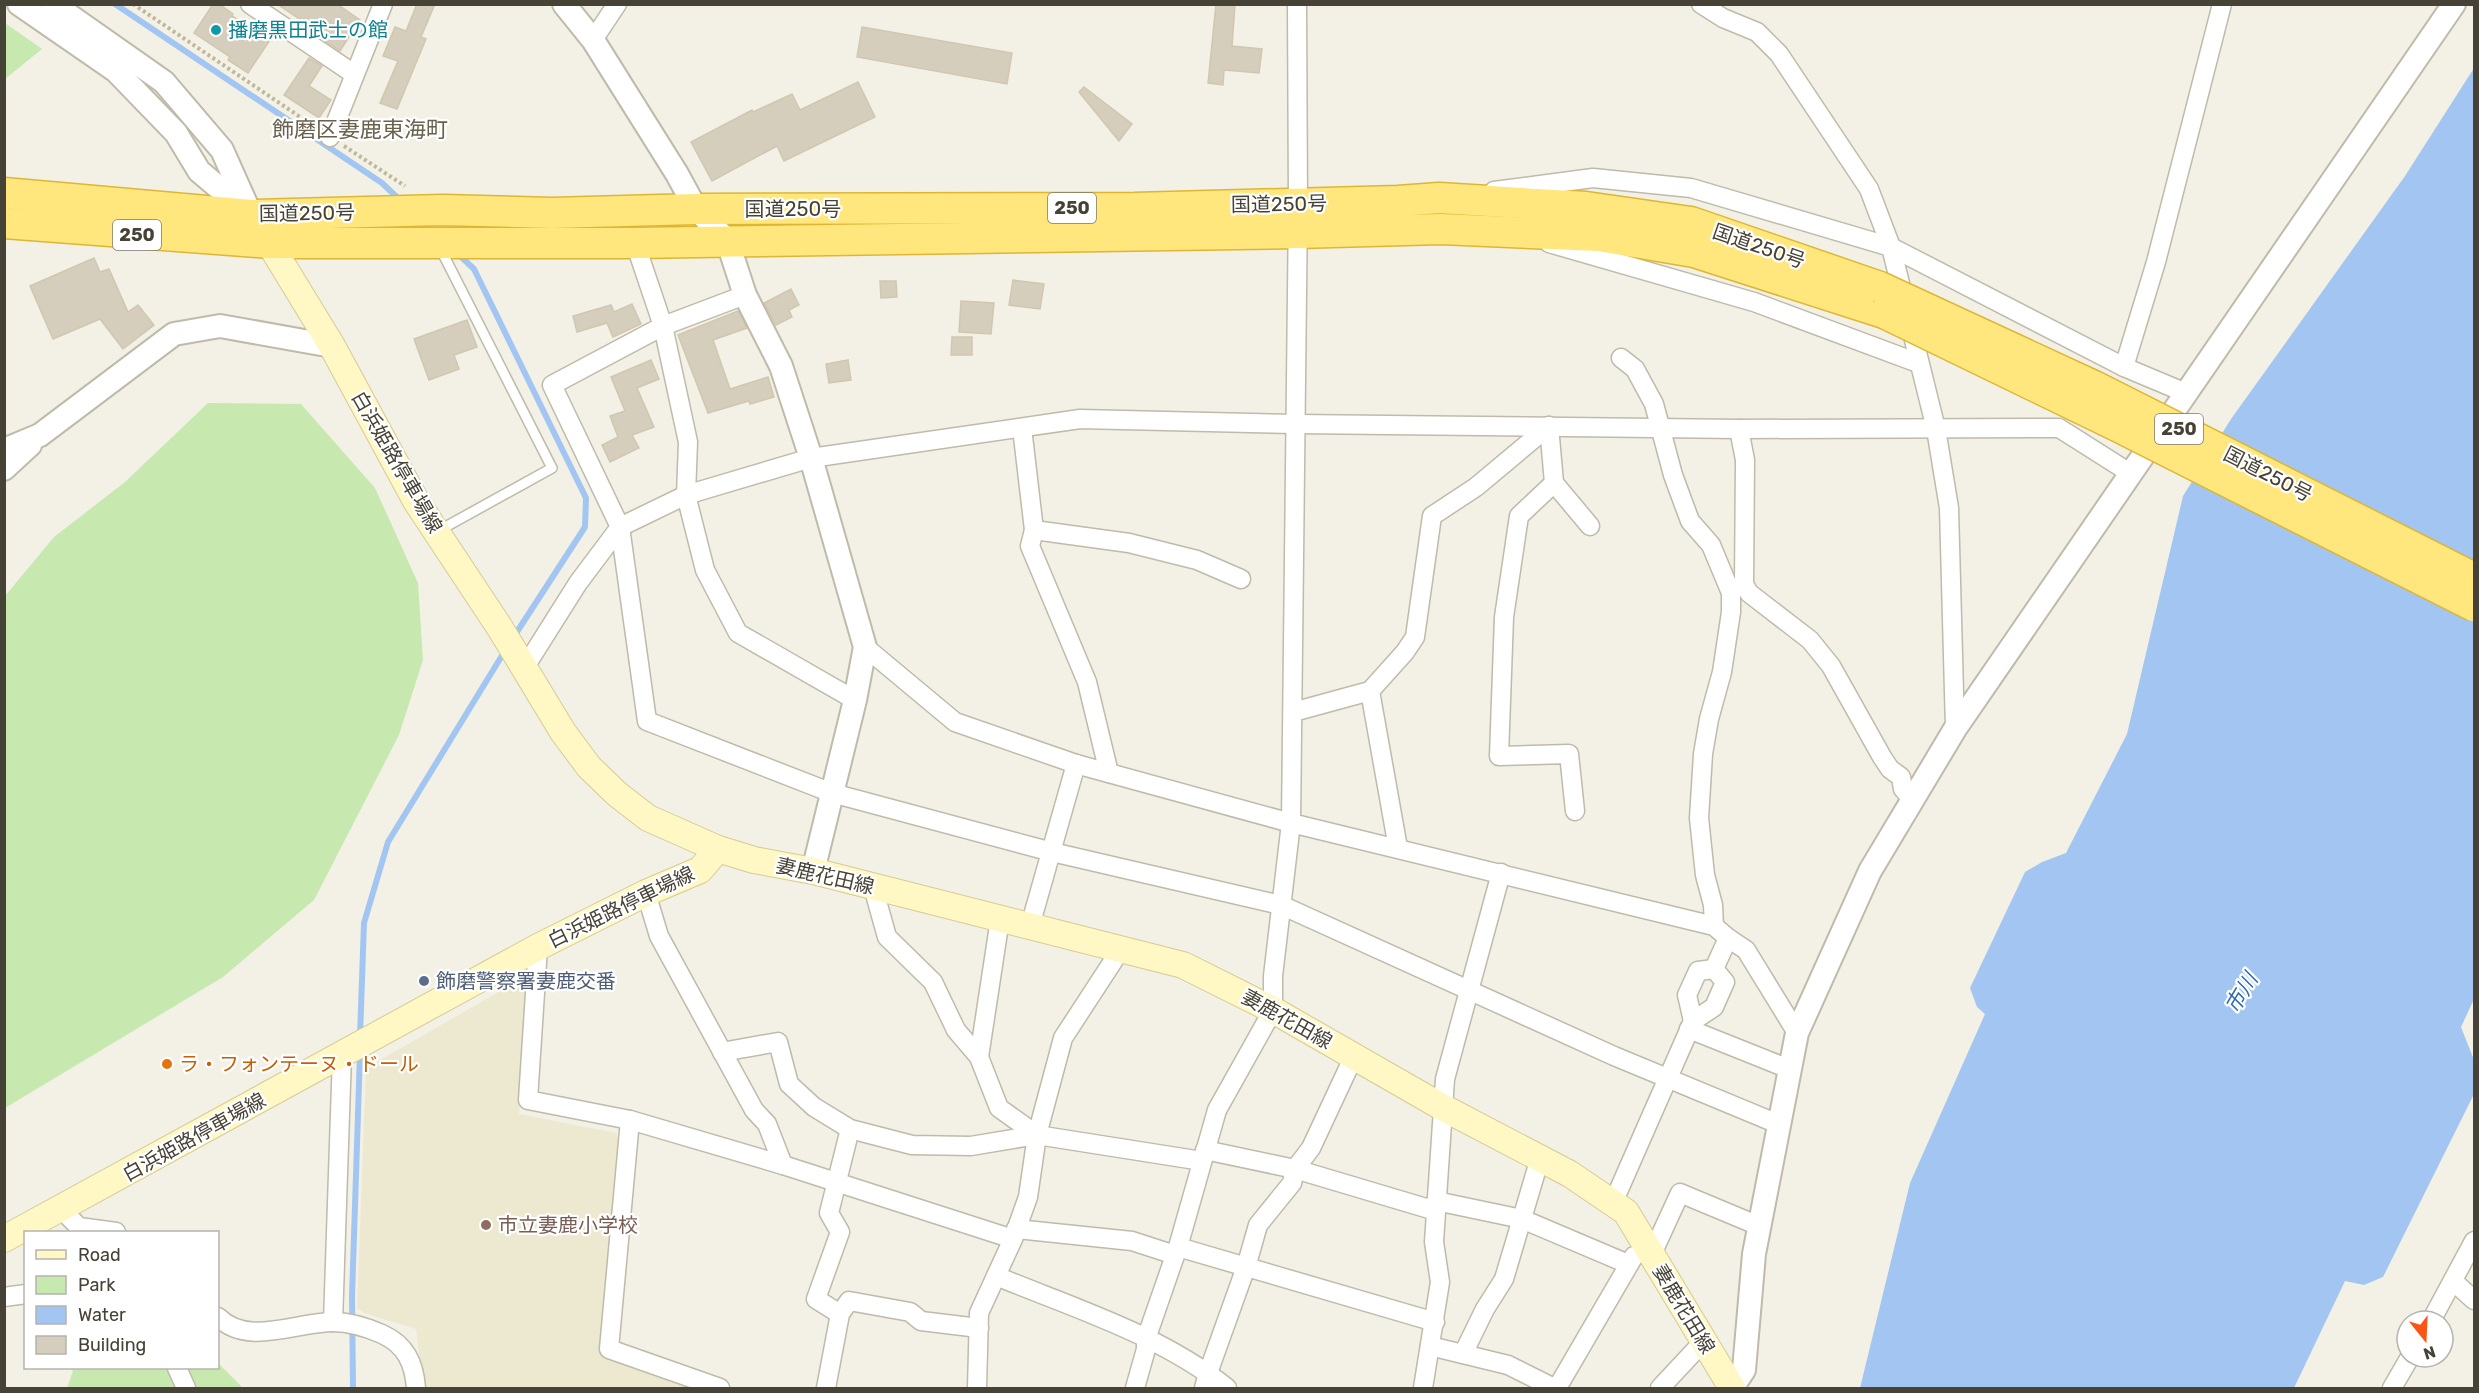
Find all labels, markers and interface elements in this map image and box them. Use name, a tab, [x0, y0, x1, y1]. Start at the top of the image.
place label: 播磨黒田武士の館	[228, 18, 388, 42]
marker: 播磨黒田武士の館	[209, 23, 223, 37]
district label: 飾磨区妻鹿東海町	[272, 116, 448, 143]
street label: 国道250号	[1231, 191, 1327, 217]
road number: 250	[1048, 193, 1096, 223]
street label: 国道250号	[745, 197, 841, 221]
street label: 国道250号	[259, 200, 355, 226]
street label: 国道250号	[1710, 219, 1808, 273]
road number: 250	[113, 220, 161, 250]
street label: 白浜姫路停車場線	[347, 387, 447, 537]
road number: 250	[2155, 414, 2203, 444]
street label: 国道250号	[2220, 441, 2316, 507]
street label: 妻鹿花田線	[774, 853, 876, 899]
street label: 白浜姫路停車場線	[544, 861, 698, 953]
water label: 市川	[2219, 967, 2264, 1017]
place label: 飾磨警察署妻鹿交番	[436, 969, 616, 993]
marker: 飾磨警察署妻鹿交番	[417, 974, 431, 988]
street label: 妻鹿花田線	[1237, 984, 1337, 1054]
place label: ラ・フォンテーヌ・ドール	[179, 1052, 419, 1076]
marker: ラ・フォンテーヌ・ドール	[160, 1057, 174, 1071]
street label: 白浜姫路停車場線	[118, 1088, 270, 1186]
place label: 市立妻鹿小学校	[498, 1213, 638, 1237]
marker: 市立妻鹿小学校	[479, 1218, 493, 1232]
legend	[24, 1231, 219, 1369]
text: Road	[78, 1244, 121, 1266]
street label: 妻鹿花田線	[1648, 1260, 1720, 1358]
text: Park	[78, 1274, 116, 1296]
text: Water	[78, 1304, 126, 1326]
north arrow	[2395, 1309, 2455, 1369]
text: Building	[78, 1334, 146, 1356]
text: N	[2421, 1342, 2438, 1364]

